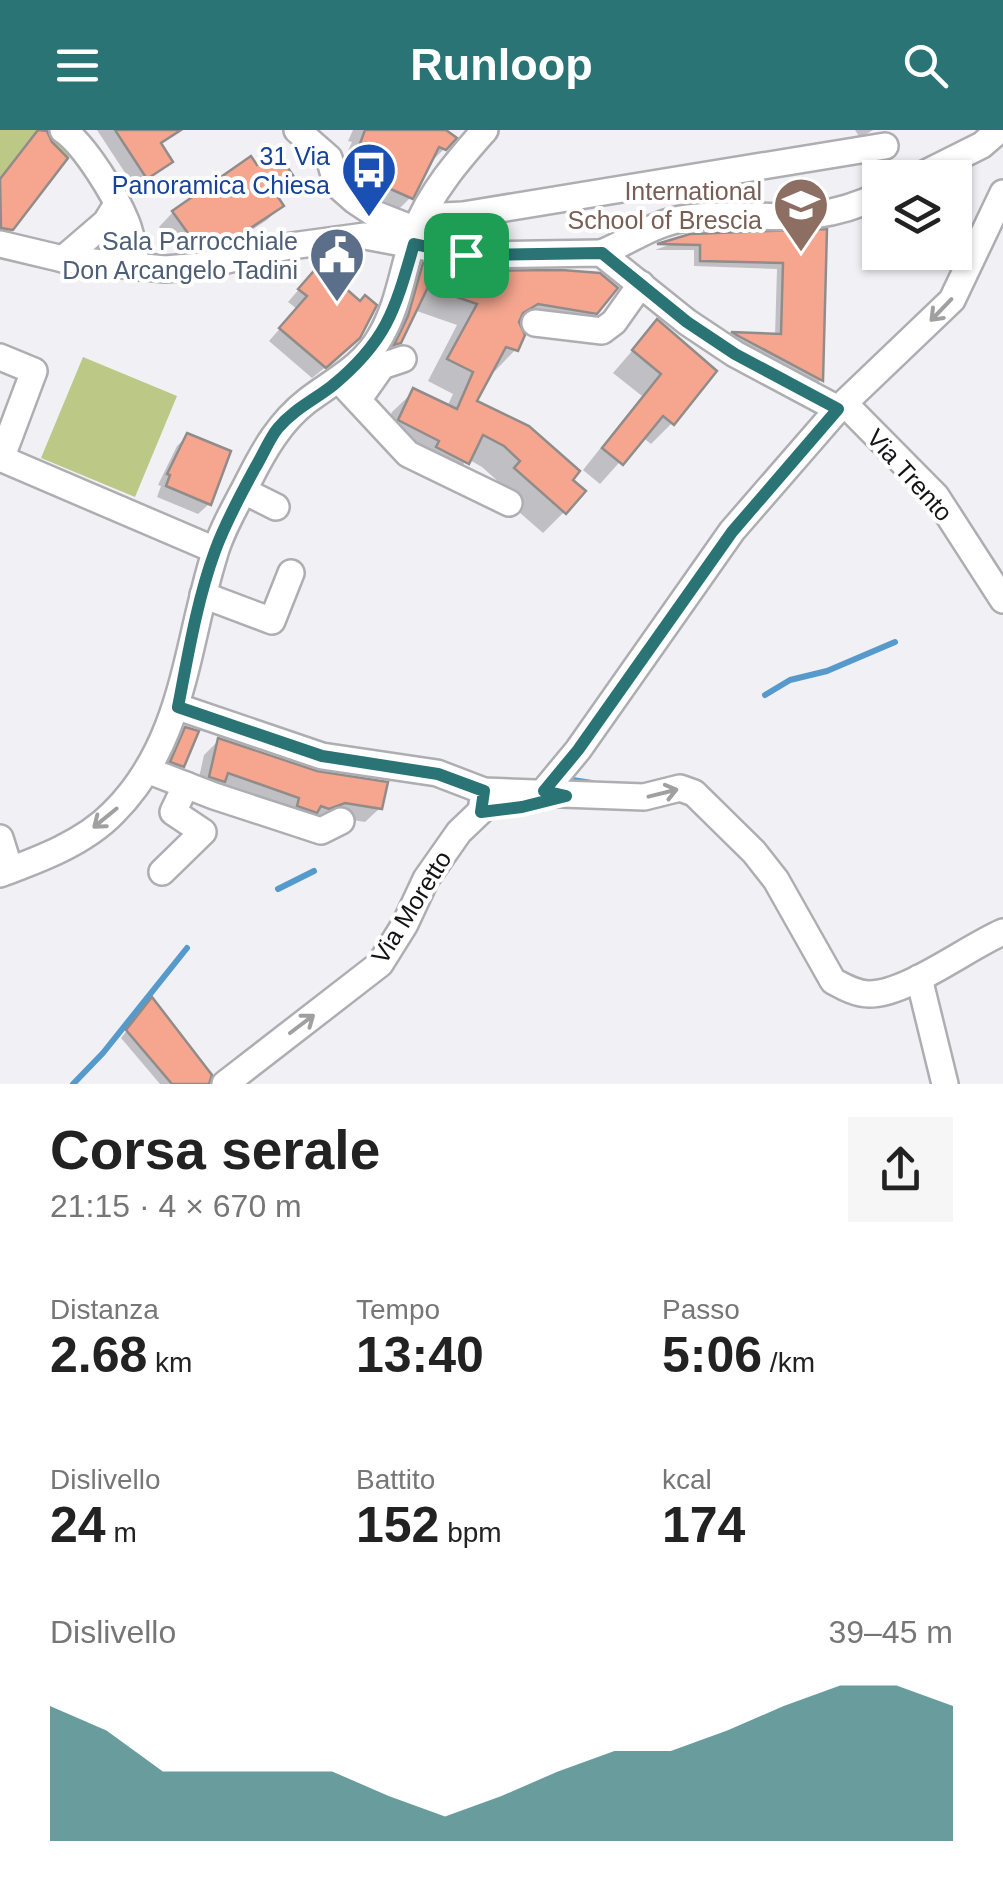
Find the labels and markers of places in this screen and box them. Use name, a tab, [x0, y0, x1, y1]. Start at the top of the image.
bus stop icon: 31 Via Panoramica Chiesa	[339, 140, 399, 219]
place label: 31 Via Panoramica Chiesa	[112, 142, 330, 199]
school or university icon: International School of Brescia	[771, 175, 831, 254]
place label: International School of Brescia	[567, 177, 762, 234]
pin	[424, 213, 509, 298]
public building icon: Sala Parrocchiale Don Arcangelo Tadini	[307, 225, 367, 304]
place label: Sala Parrocchiale Don Arcangelo Tadini	[62, 227, 298, 284]

